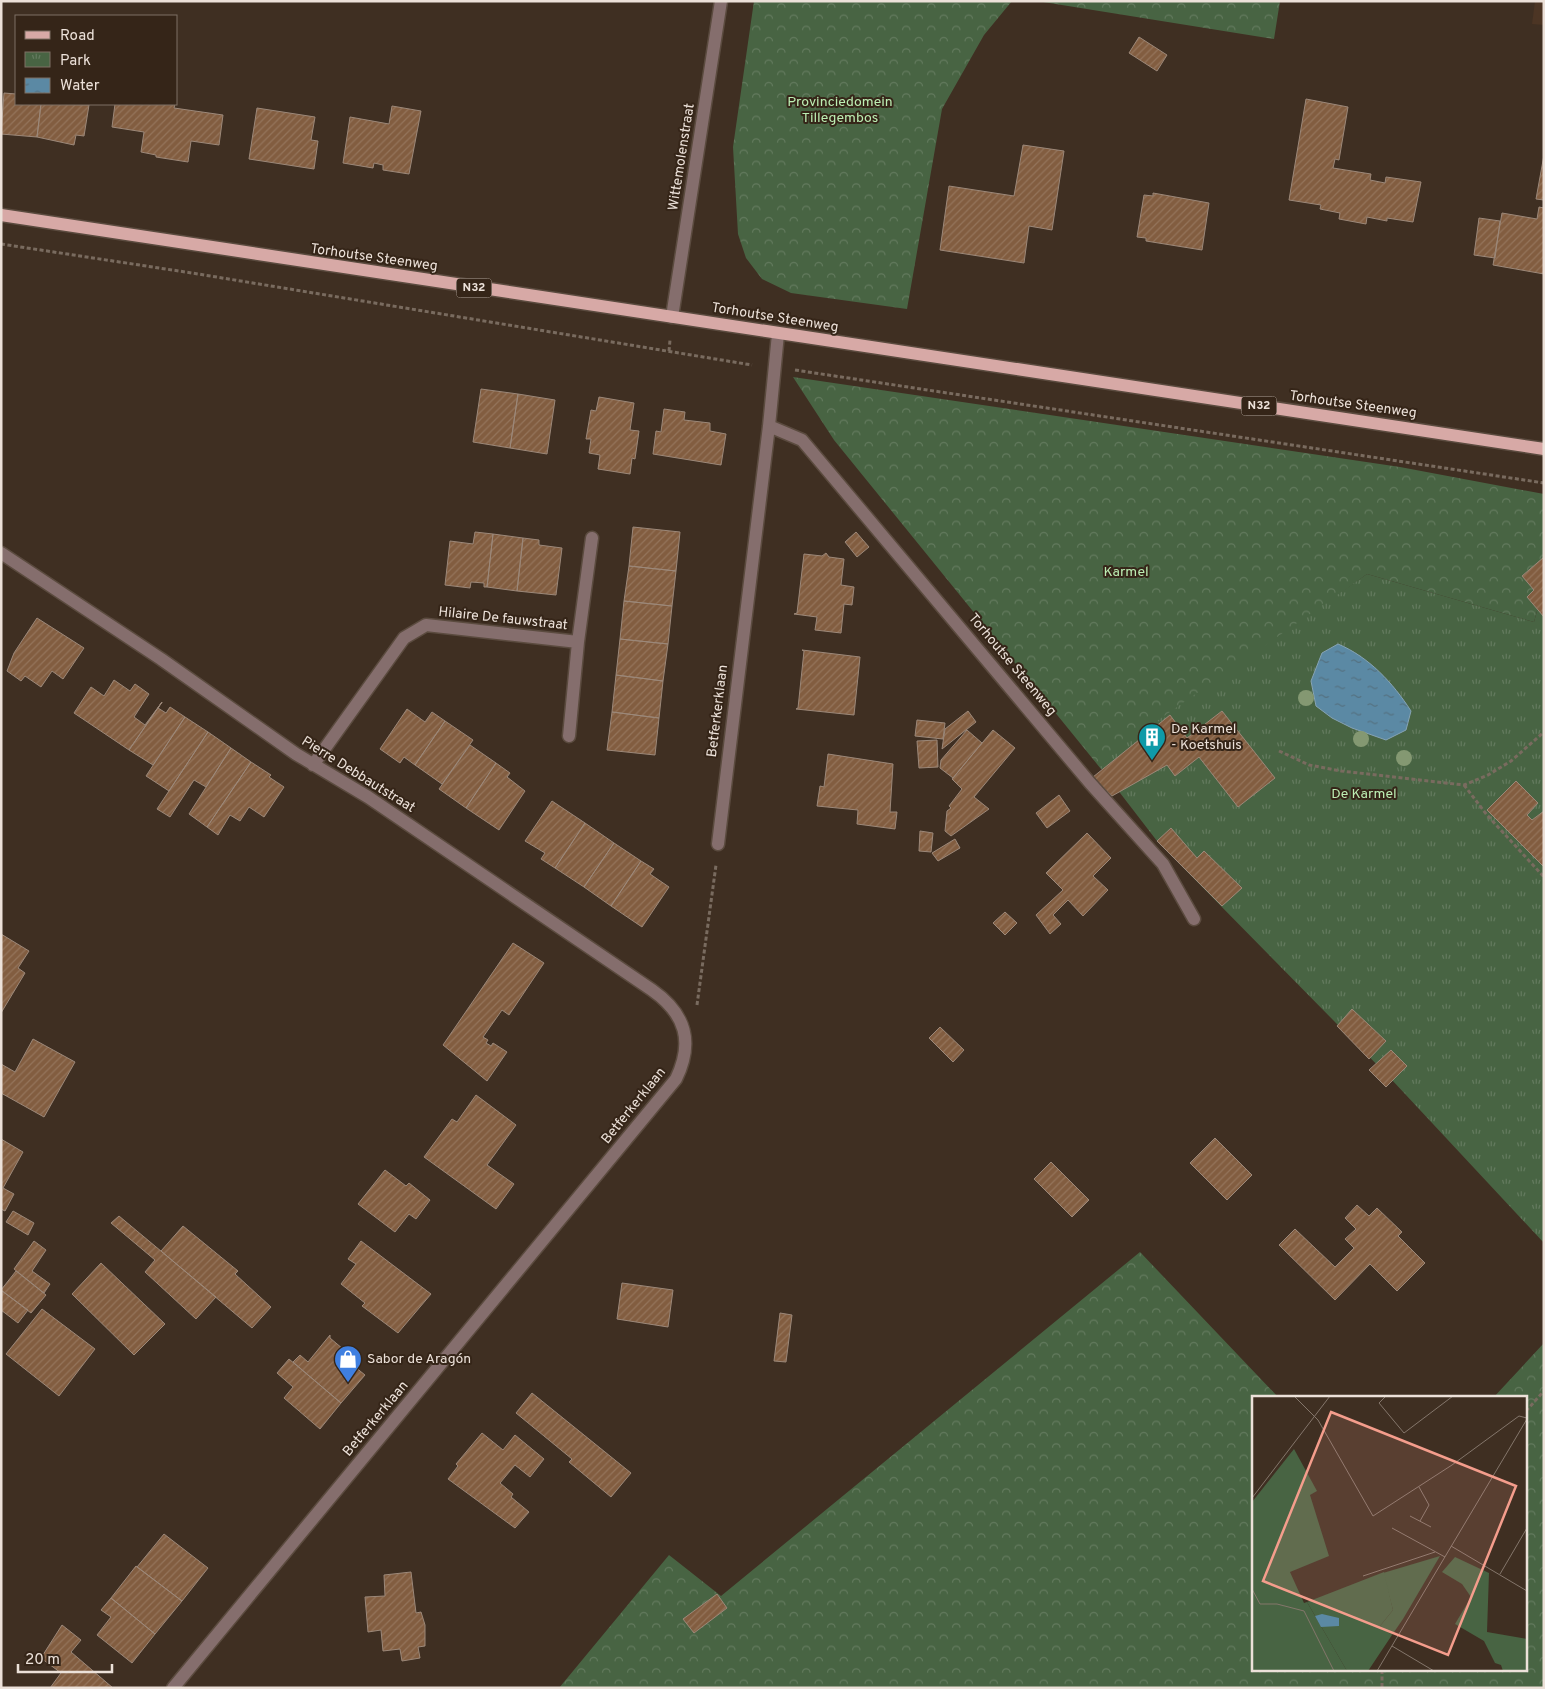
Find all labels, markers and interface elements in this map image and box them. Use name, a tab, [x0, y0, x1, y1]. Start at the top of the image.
legend	[15, 15, 178, 105]
text: Road	[60, 27, 95, 46]
text: Park	[60, 52, 91, 71]
text: Water	[60, 77, 100, 96]
park label: Provinciedomein Tillegembos	[787, 94, 893, 127]
street label: Wittemolenstraat	[665, 102, 699, 212]
street label: Torhoutse Steenweg	[309, 241, 439, 275]
road number: N32	[456, 278, 492, 298]
street label: Torhoutse Steenweg	[710, 300, 840, 336]
street label: Torhoutse Steenweg	[1288, 388, 1418, 422]
road number: N32	[1242, 396, 1276, 416]
park label: Karmel	[1103, 564, 1149, 581]
street label: Hilaire De fauwstraat	[437, 604, 569, 634]
street label: Torhoutse Steenweg	[964, 610, 1060, 720]
street label: Betferkerklaan	[704, 664, 732, 758]
place label: De Karmel - Koetshuis	[1171, 721, 1242, 754]
building icon: De Karmel - Koetshuis	[1137, 722, 1167, 761]
street label: Pierre Debbautstraat	[298, 733, 418, 817]
park label: De Karmel	[1331, 786, 1397, 803]
street label: Betferkerklaan	[598, 1064, 670, 1148]
shop icon: Sabor de Aragón	[333, 1344, 363, 1383]
place label: Sabor de Aragón	[367, 1351, 471, 1368]
street label: Betferkerklaan	[340, 1378, 412, 1460]
inset map	[1252, 1396, 1528, 1672]
scale bar	[18, 1642, 111, 1674]
text: 20 m	[25, 1651, 60, 1670]

